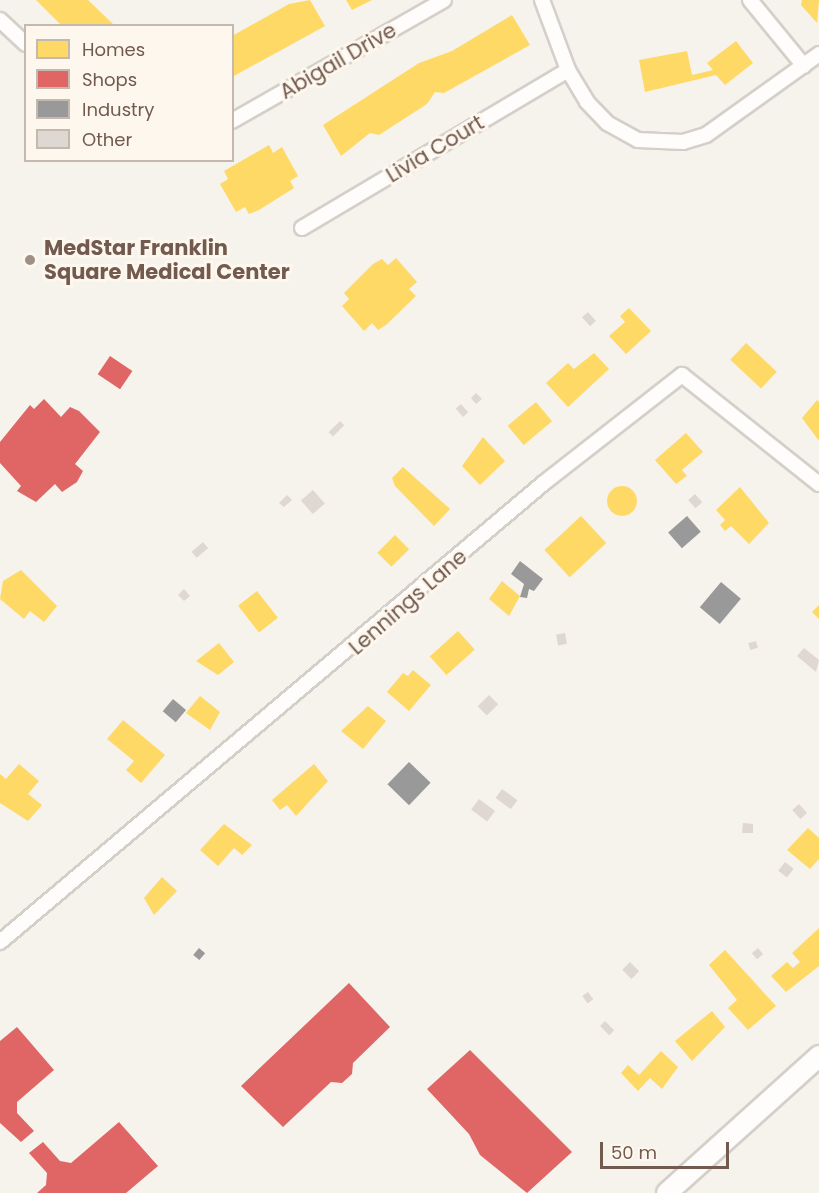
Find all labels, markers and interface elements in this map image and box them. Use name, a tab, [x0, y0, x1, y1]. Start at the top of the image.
street label: Abigail Drive	[275, 17, 401, 105]
legend	[24, 24, 234, 162]
text: Homes	[82, 37, 145, 62]
text: Shops	[82, 67, 137, 92]
text: Industry	[82, 97, 154, 122]
street label: Livia Court	[382, 110, 488, 188]
text: Other	[82, 127, 132, 152]
place label: MedStar Franklin Square Medical Center	[44, 235, 290, 285]
marker: MedStar Franklin Square Medical Center	[21, 251, 39, 269]
street label: Lennings Lane	[344, 544, 472, 660]
scale bar	[603, 1130, 732, 1168]
text: 50 m	[611, 1140, 657, 1165]

